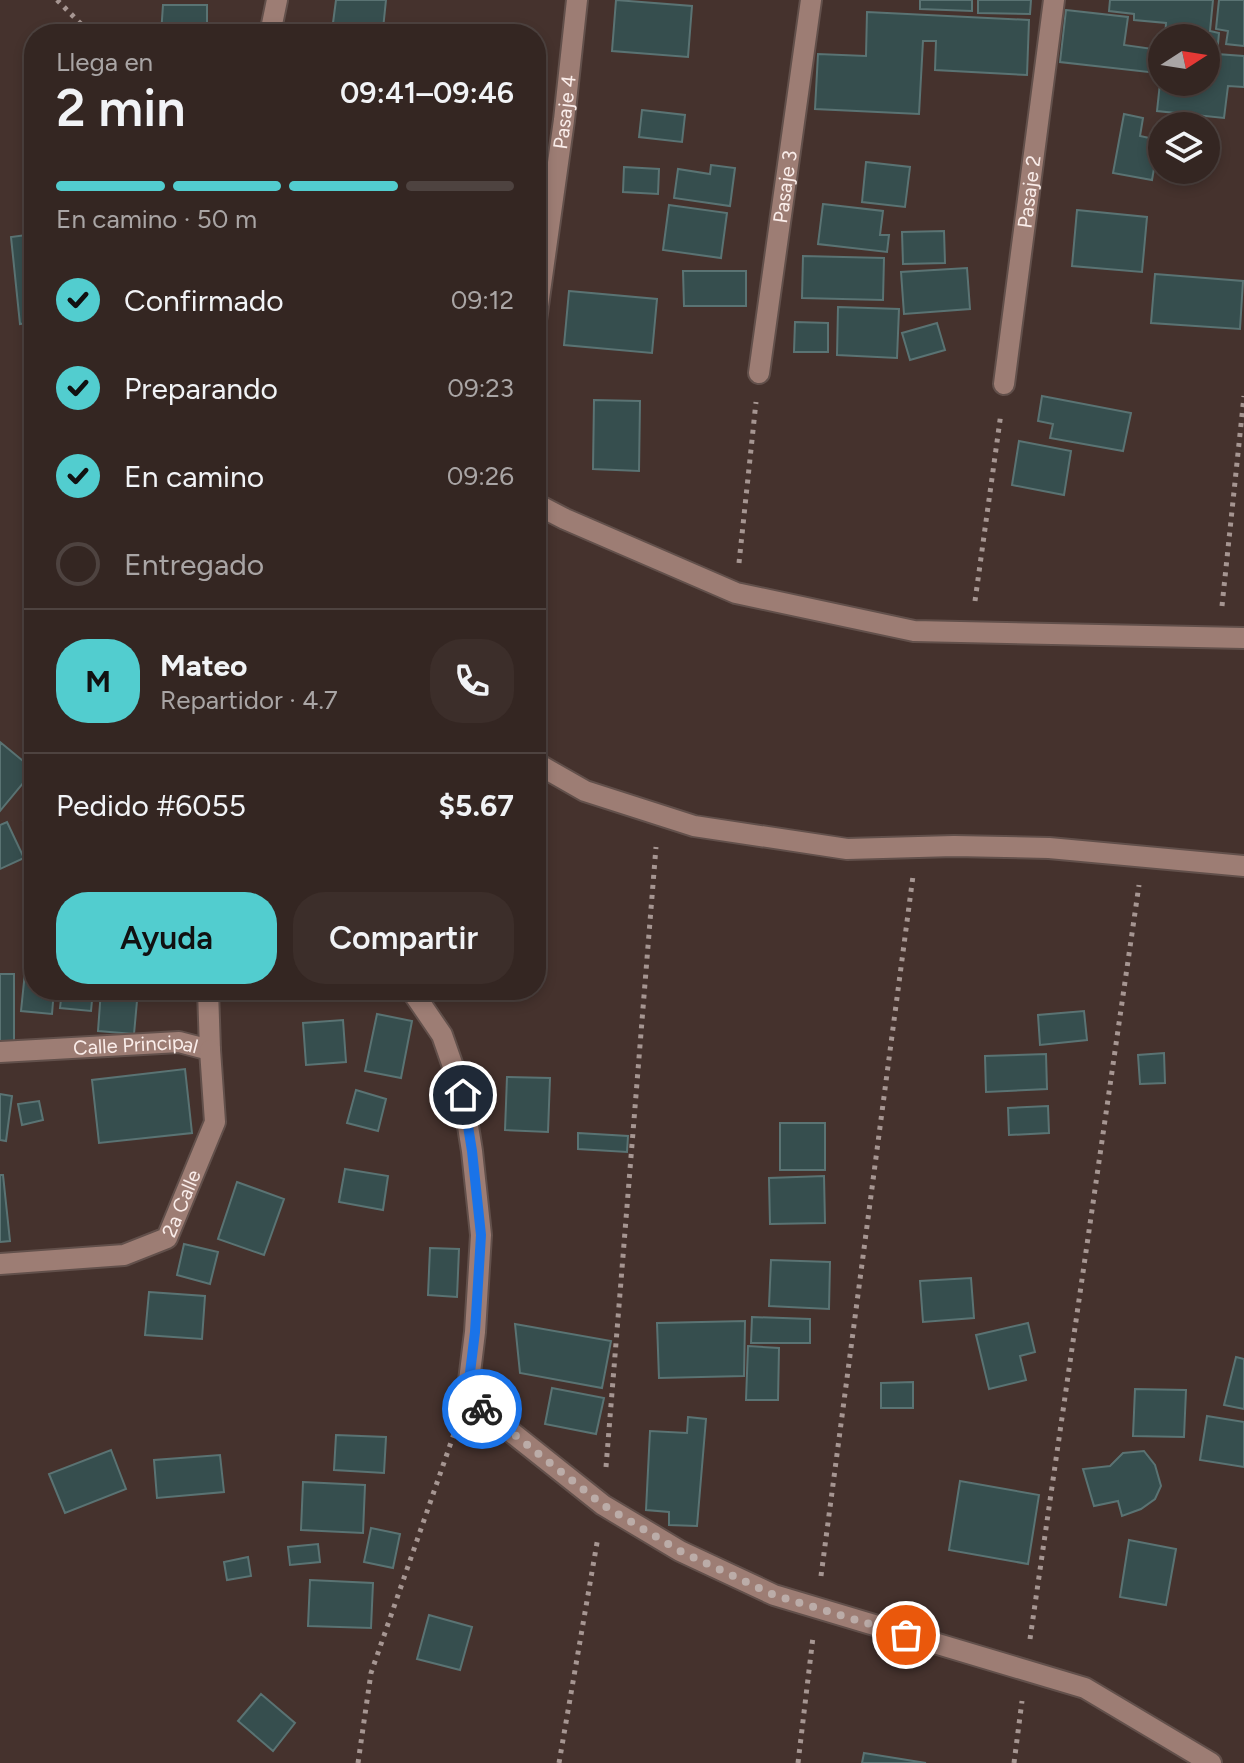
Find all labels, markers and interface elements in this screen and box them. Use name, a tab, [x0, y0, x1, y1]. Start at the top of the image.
north arrow	[1148, 24, 1220, 96]
map controls	[1148, 24, 1220, 184]
text: Llega en	[56, 46, 153, 78]
text: 09:41–09:46	[340, 74, 514, 111]
street label: Pasaje 4	[548, 74, 581, 151]
text: 2 min	[56, 77, 185, 139]
button: layers	[1148, 112, 1220, 184]
street label: Pasaje 3	[768, 149, 802, 225]
street label: Pasaje 2	[1012, 154, 1046, 230]
text: En camino · 50 m	[56, 203, 257, 235]
icon: check	[56, 278, 100, 322]
text: Confirmado	[124, 282, 284, 319]
text: 09:12	[451, 284, 514, 316]
icon: check	[56, 366, 100, 410]
text: Preparando	[124, 370, 278, 407]
text: 09:23	[447, 372, 514, 404]
icon: check	[56, 454, 100, 498]
text: En camino	[124, 458, 264, 495]
text: 09:26	[447, 460, 514, 492]
text: Entregado	[124, 546, 264, 583]
button: phone	[430, 639, 514, 723]
text: Mateo	[160, 647, 248, 684]
text: M	[85, 663, 111, 700]
text: Repartidor · 4.7	[160, 684, 338, 716]
text: Pedido #6055	[56, 787, 246, 824]
text: $5.67	[438, 787, 514, 824]
button: Ayuda	[56, 892, 277, 984]
button: Compartir	[293, 892, 514, 984]
street label: Calle Principal	[73, 1030, 201, 1060]
pin	[429, 1061, 497, 1129]
icon: home	[441, 1073, 485, 1117]
street label: 2a Calle	[157, 1166, 206, 1241]
courier	[442, 1369, 522, 1449]
icon: bike	[460, 1387, 504, 1431]
pin	[872, 1601, 940, 1669]
icon: bag	[884, 1613, 928, 1657]

